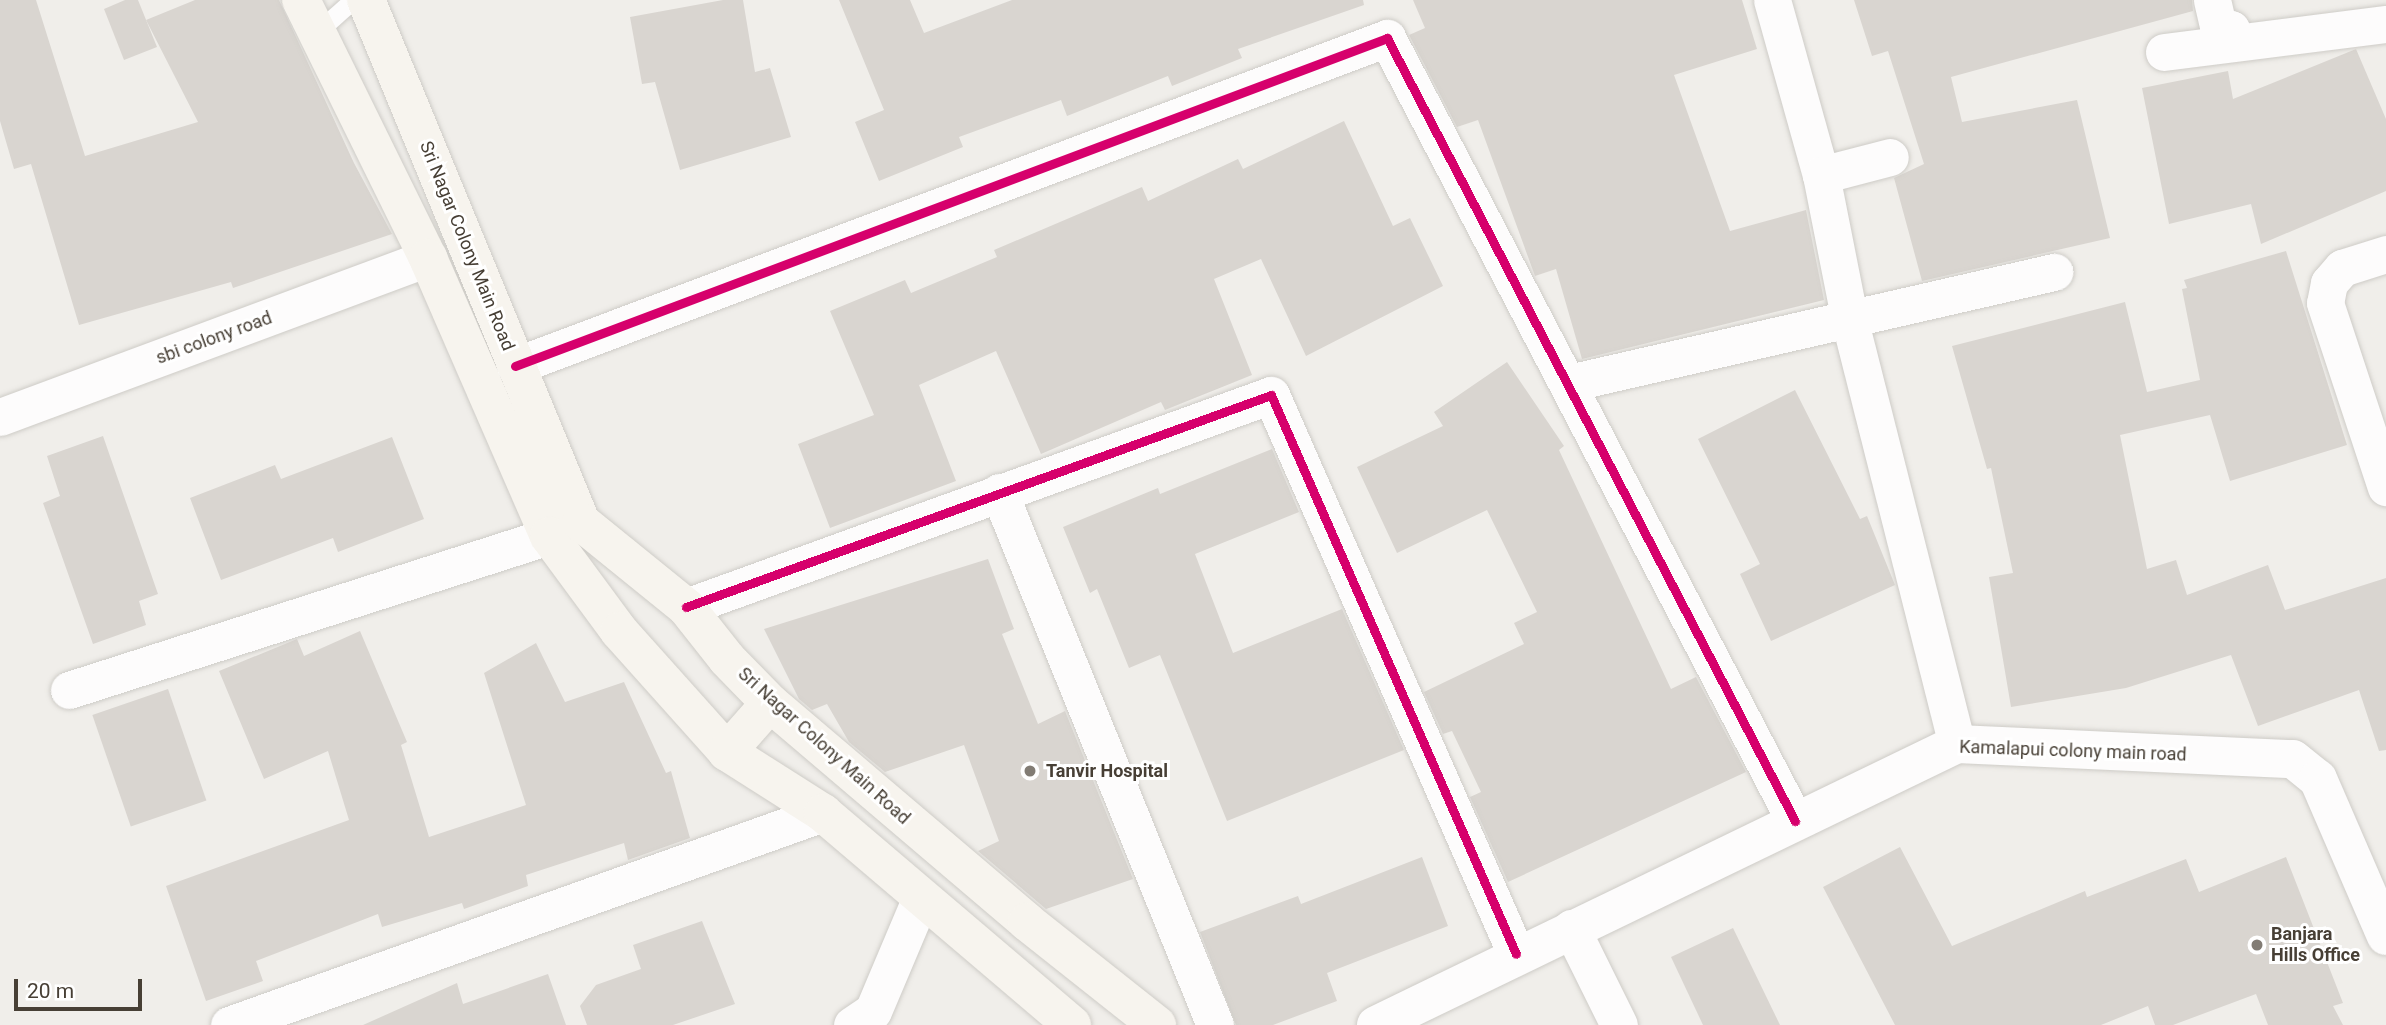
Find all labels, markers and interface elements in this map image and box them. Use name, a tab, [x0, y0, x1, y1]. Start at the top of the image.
street label: Sri Nagar Colony Main Road	[415, 138, 519, 354]
street label: sbi colony road	[153, 307, 275, 369]
street label: Sri Nagar Colony Main Road	[734, 663, 914, 829]
street label: Kamalapui colony main road	[1959, 736, 2187, 766]
place label: Tanvir Hospital	[1046, 760, 1168, 782]
marker: Tanvir Hospital	[1020, 761, 1040, 781]
place label: Banjara Hills Office	[2271, 924, 2360, 967]
marker: Banjara Hills Office	[2249, 937, 2265, 953]
scale bar	[18, 965, 145, 1009]
text: 20 m	[27, 979, 74, 1003]

